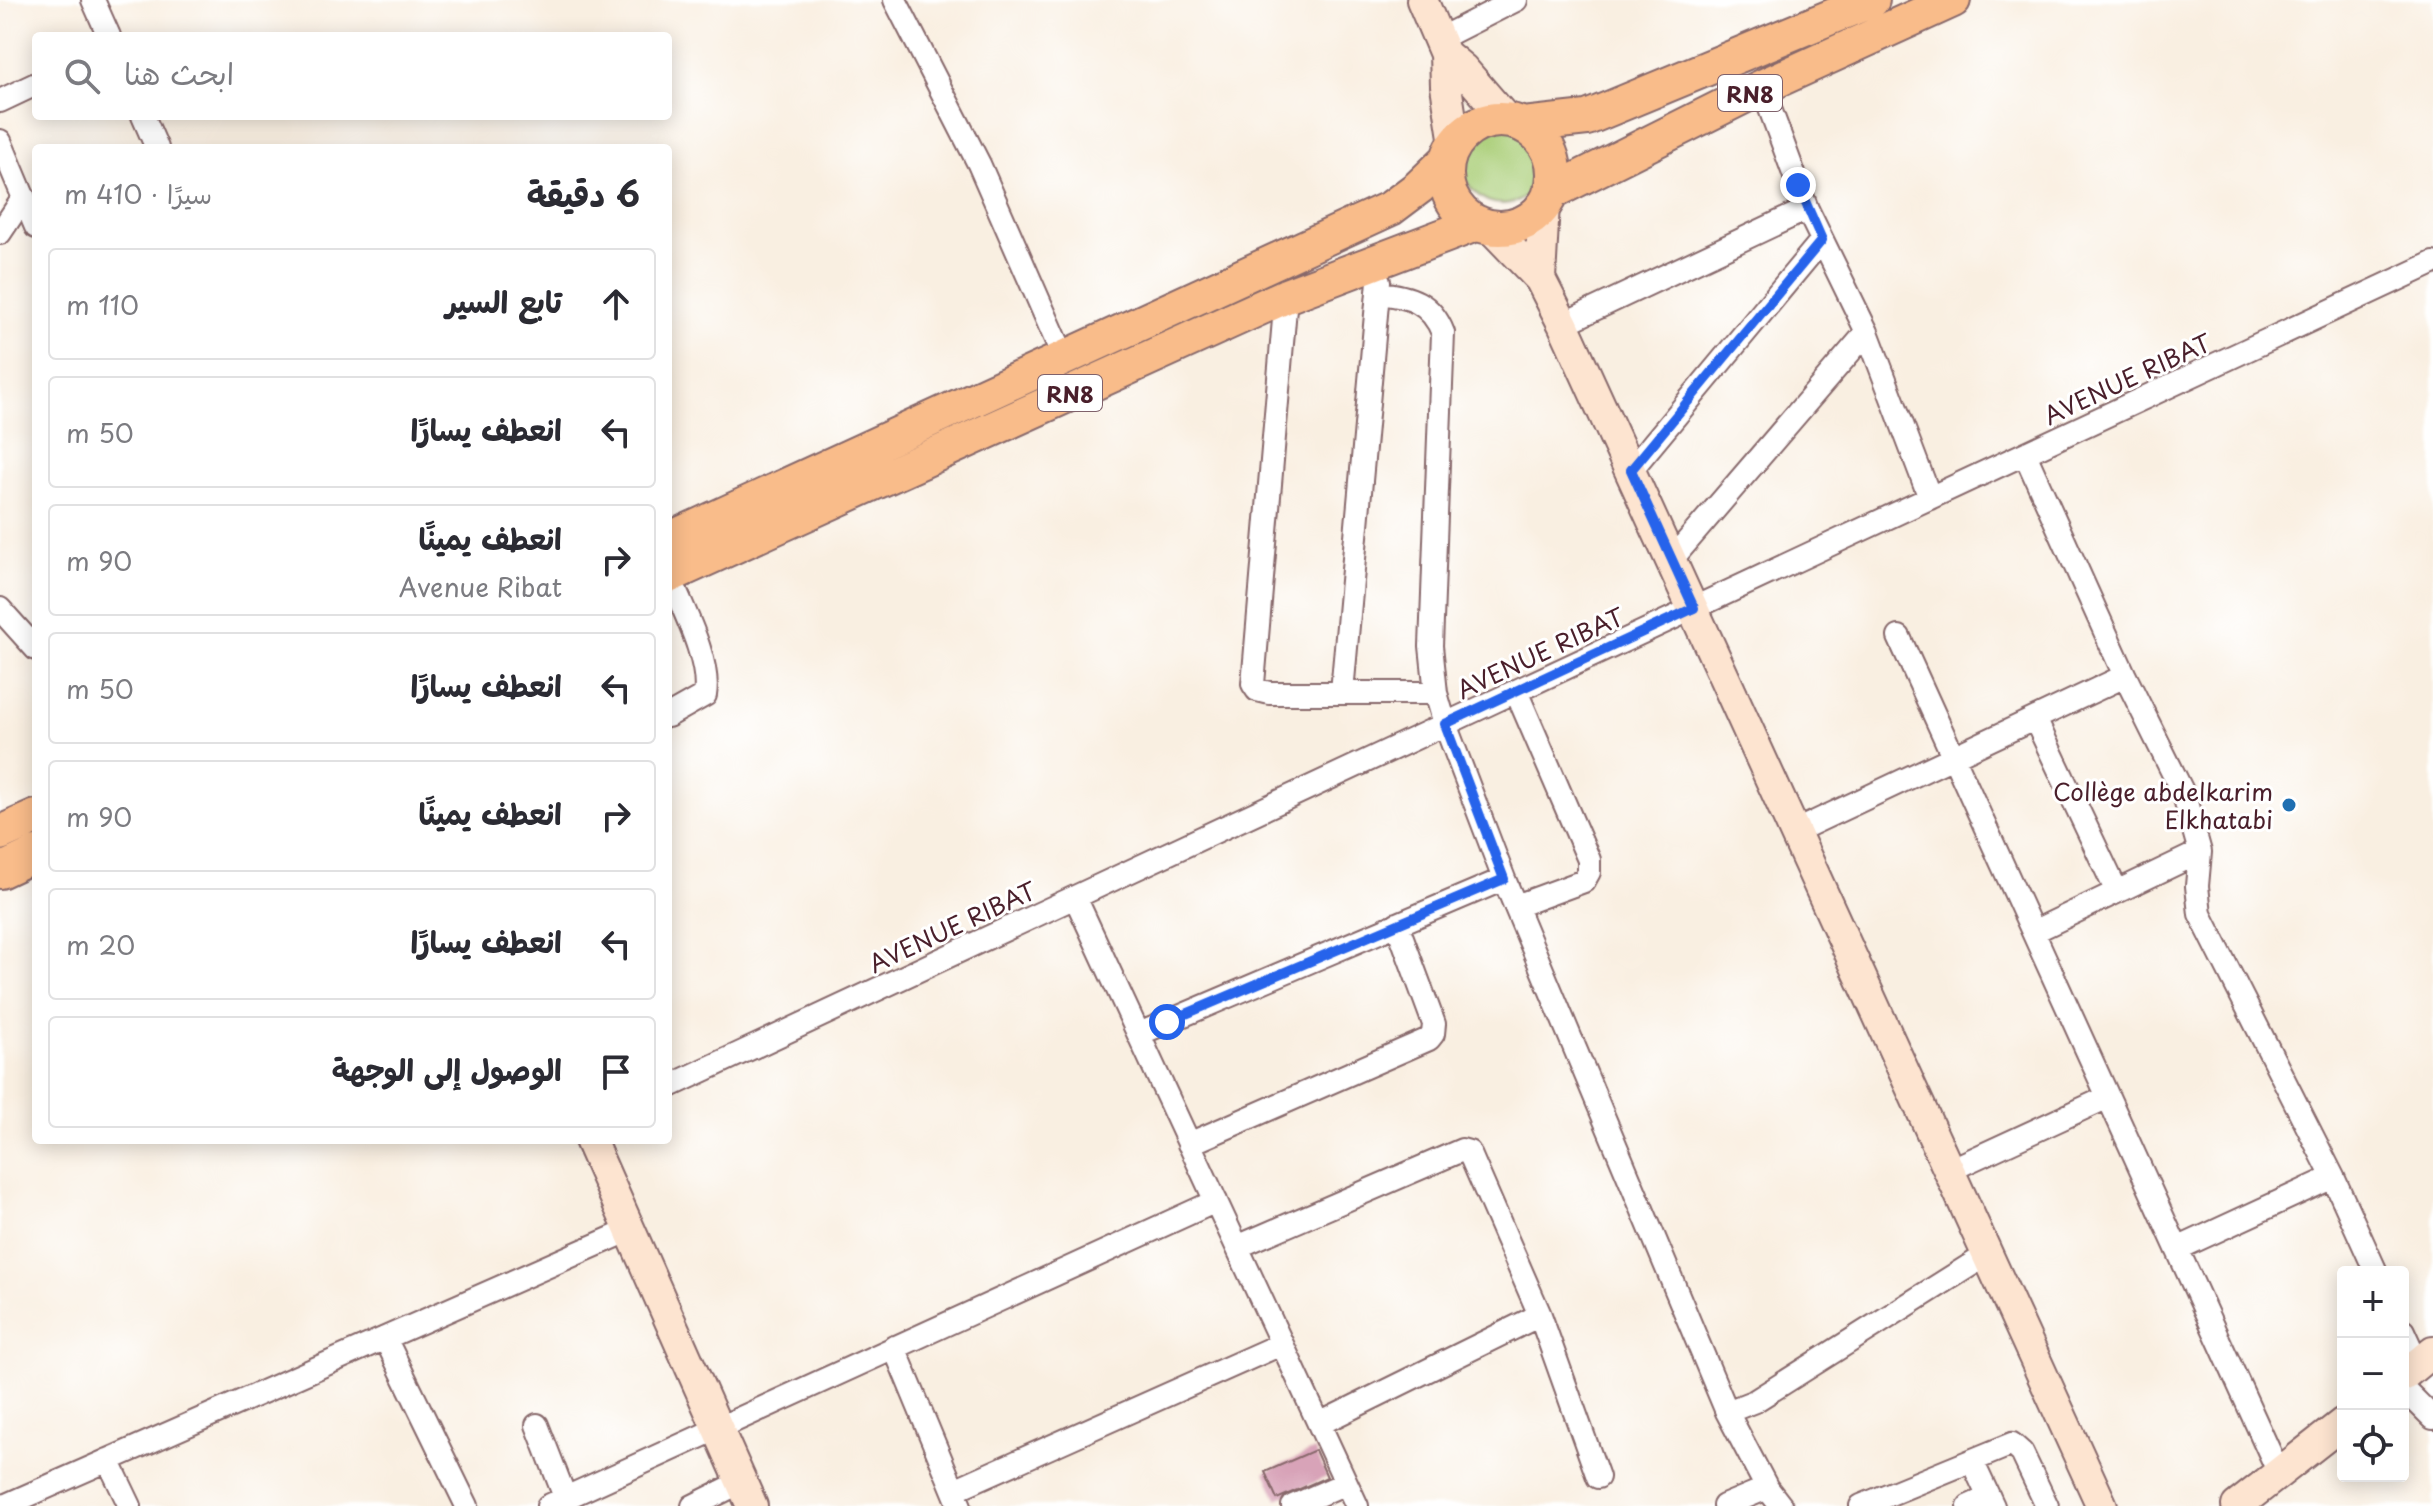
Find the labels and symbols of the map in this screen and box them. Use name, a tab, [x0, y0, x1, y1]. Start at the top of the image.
road number: RN8	[1718, 75, 1782, 111]
route end	[1780, 167, 1816, 203]
street label: AVENUE RIBAT	[2037, 323, 2217, 433]
road number: RN8	[1038, 375, 1102, 411]
street label: AVENUE RIBAT	[1450, 597, 1630, 707]
place label: Collège abdelkarim Elkhatabi	[2053, 773, 2273, 837]
marker: Collège abdelkarim Elkhatabi	[2280, 796, 2298, 814]
street label: AVENUE RIBAT	[862, 871, 1042, 981]
route start	[1149, 1004, 1185, 1040]

